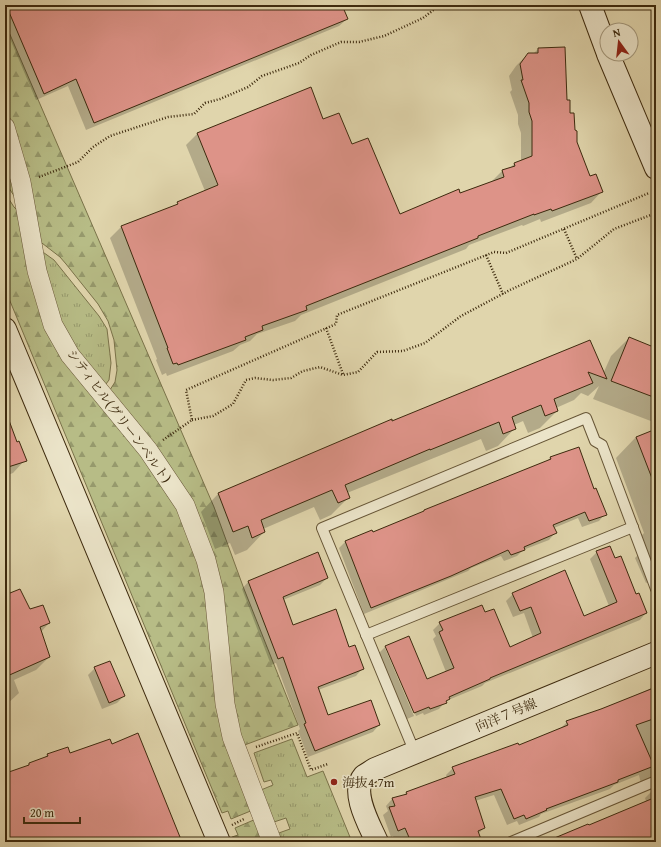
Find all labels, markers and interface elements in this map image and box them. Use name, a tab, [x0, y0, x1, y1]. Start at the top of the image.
north arrow	[599, 22, 639, 62]
text: N	[611, 23, 623, 41]
street label: シティヒル(グリーンベルト)	[62, 345, 176, 487]
street label: 向洋７号線	[472, 694, 540, 736]
place label: 海抜4.7m	[342, 773, 395, 792]
marker: 海抜4.7m	[329, 777, 339, 787]
scale bar	[24, 799, 80, 825]
text: 20 m	[30, 804, 54, 821]

